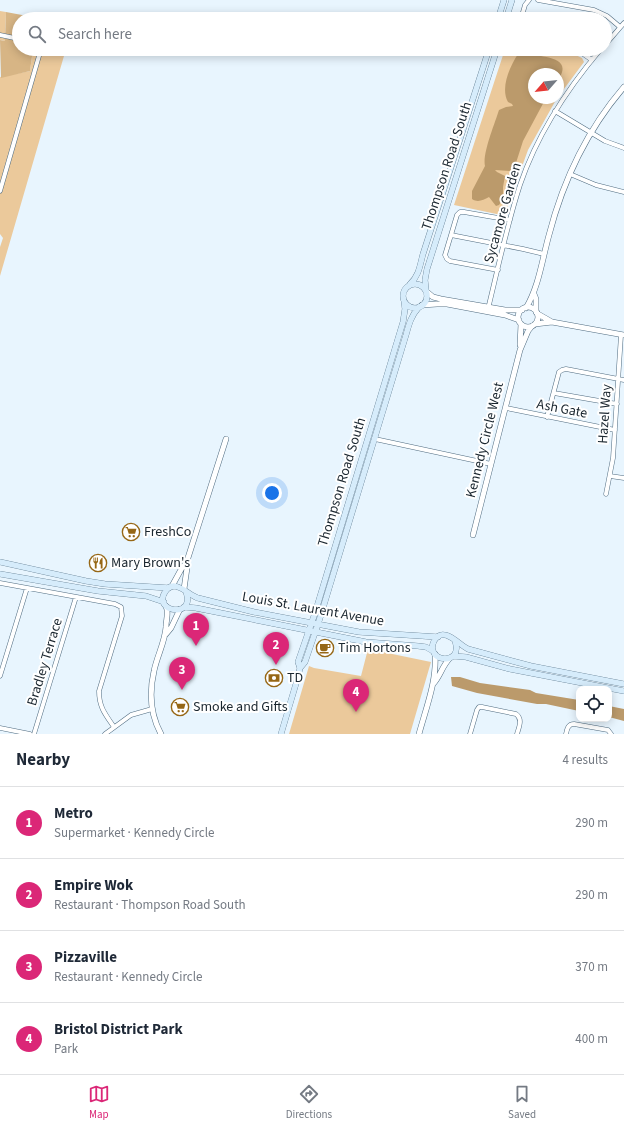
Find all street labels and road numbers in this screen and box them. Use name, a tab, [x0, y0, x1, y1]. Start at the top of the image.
street label: Thompson Road South	[417, 99, 477, 233]
street label: Sycamore Garden	[479, 160, 527, 266]
street label: Kennedy Circle West	[461, 380, 509, 500]
street label: Hazel Way	[593, 383, 617, 444]
street label: Ash Gate	[535, 394, 589, 424]
street label: Thompson Road South	[313, 415, 371, 549]
street label: Louis St. Laurent Avenue	[241, 587, 386, 631]
street label: Bradley Terrace	[22, 616, 68, 708]

